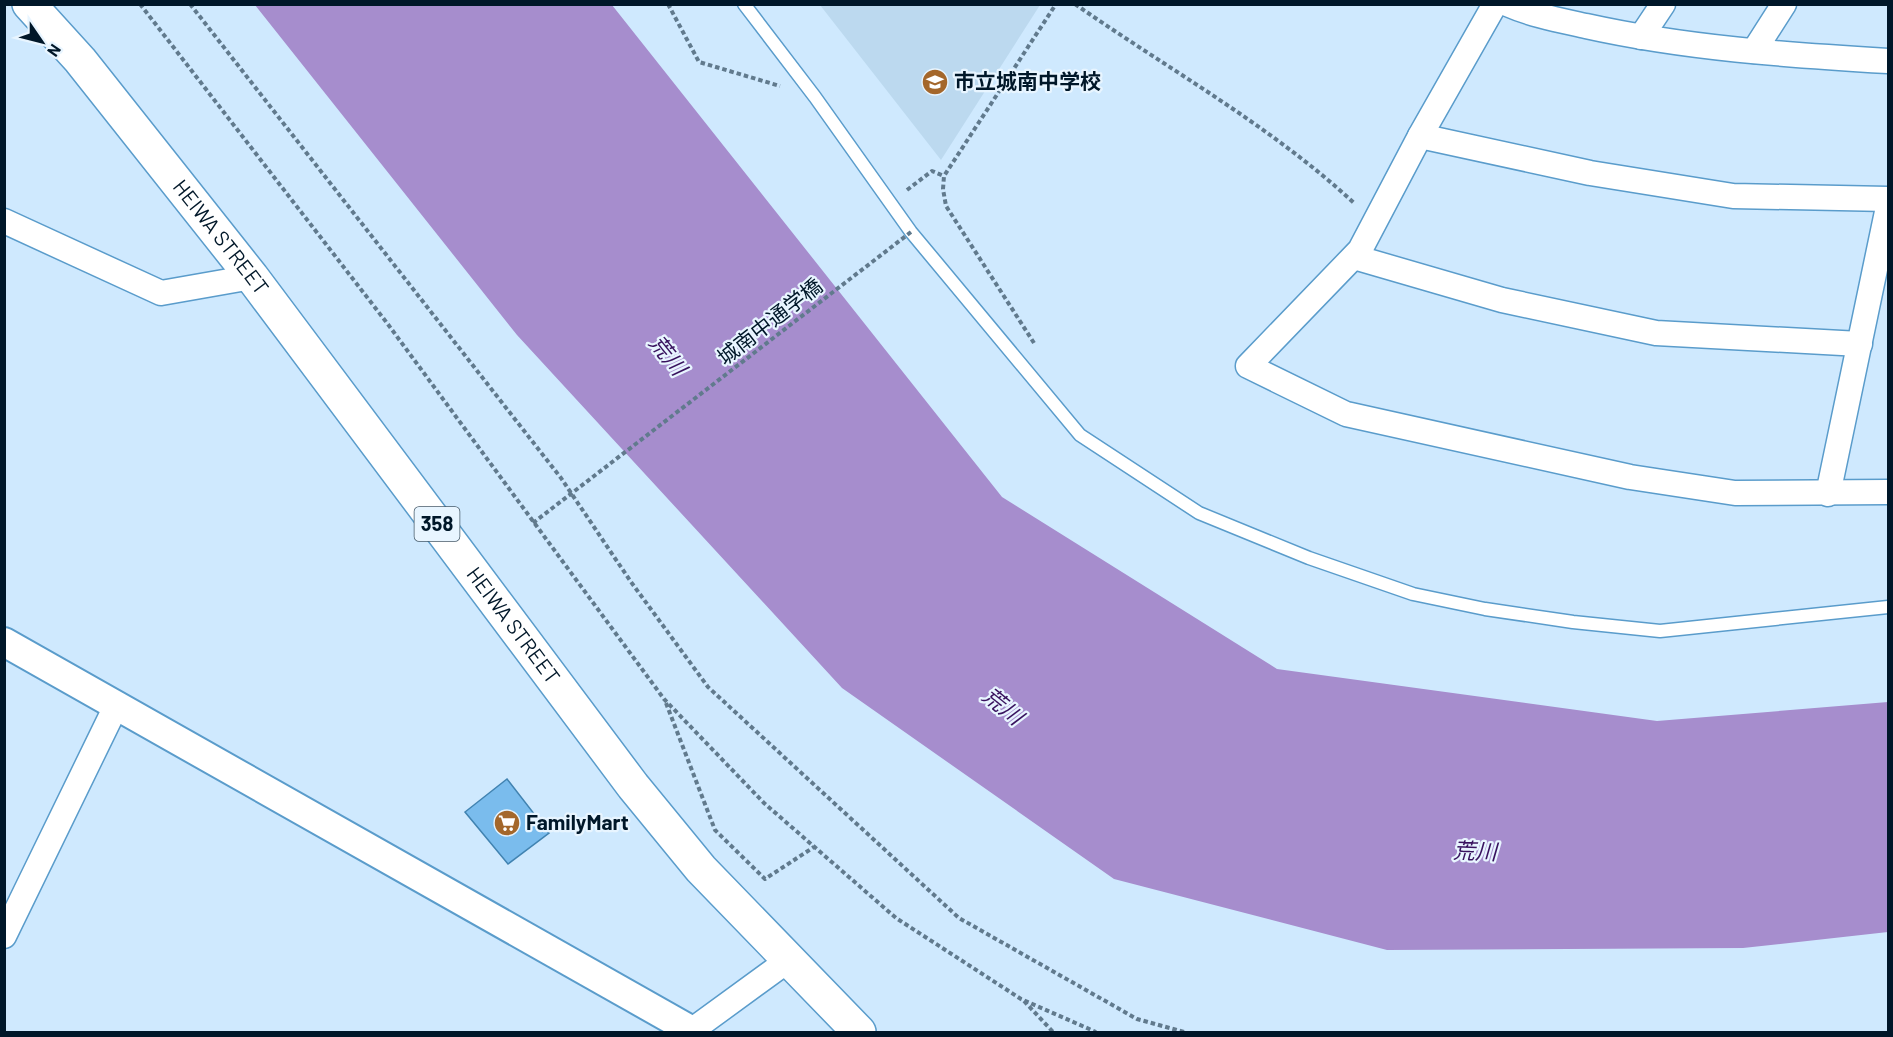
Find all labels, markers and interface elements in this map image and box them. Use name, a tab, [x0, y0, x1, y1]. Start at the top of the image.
north arrow	[12, 12, 72, 72]
text: N	[44, 41, 66, 61]
school or university icon: 市立城南中学校	[920, 67, 950, 97]
place label: 市立城南中学校	[954, 68, 1101, 93]
street label: HEIWA STREET	[169, 174, 275, 299]
street label: 城南中通学橋	[712, 272, 826, 369]
water label: 荒川	[645, 329, 694, 381]
road number: 358	[414, 507, 460, 541]
street label: HEIWA STREET	[462, 561, 566, 688]
water label: 荒川	[978, 681, 1030, 730]
supermarket icon: FamilyMart	[492, 808, 522, 838]
place label: FamilyMart	[526, 809, 629, 834]
water label: 荒川	[1453, 836, 1499, 864]

